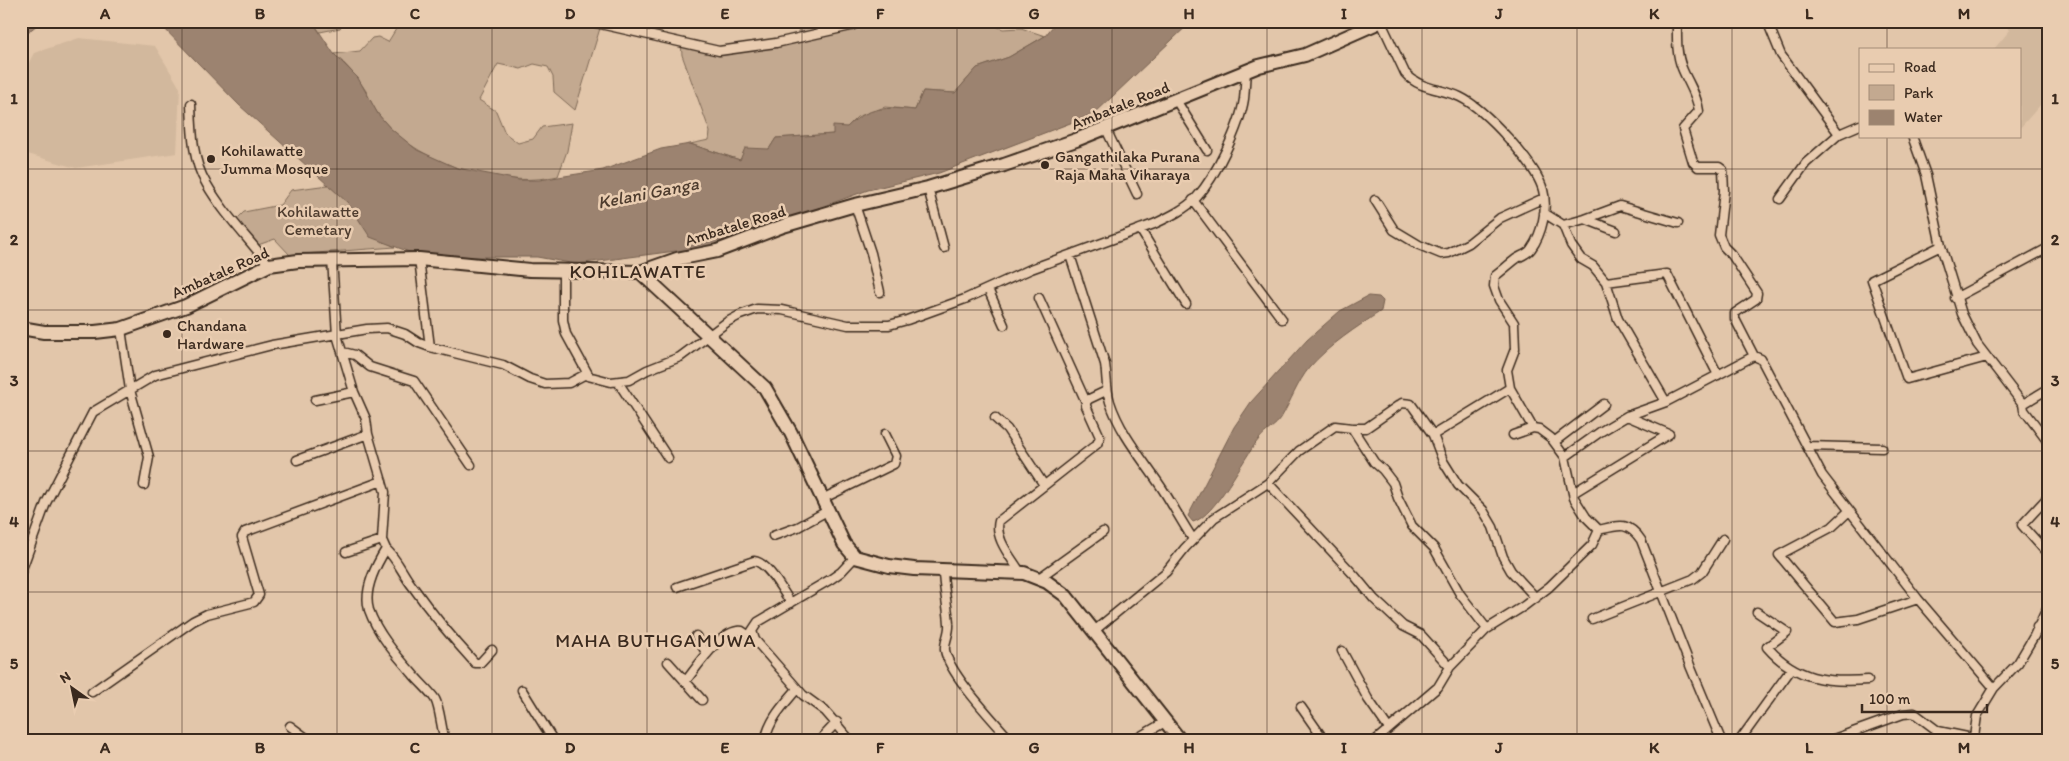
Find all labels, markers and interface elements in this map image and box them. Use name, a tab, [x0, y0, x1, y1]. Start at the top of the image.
text: A	[99, 4, 111, 23]
text: B	[255, 4, 266, 23]
text: C	[410, 4, 421, 23]
text: D	[565, 4, 576, 23]
text: E	[721, 4, 730, 23]
text: F	[876, 4, 885, 23]
text: G	[1028, 4, 1040, 23]
text: H	[1183, 4, 1195, 23]
text: I	[1341, 4, 1347, 23]
text: J	[1494, 4, 1503, 23]
text: K	[1649, 4, 1660, 23]
text: L	[1805, 4, 1814, 23]
text: M	[1958, 4, 1970, 23]
legend	[1859, 48, 2022, 138]
text: Road	[1904, 58, 1937, 76]
street label: Ambatale Road	[1068, 77, 1172, 134]
text: Park	[1904, 84, 1934, 102]
text: 1	[10, 89, 18, 108]
text: 1	[2051, 89, 2059, 108]
text: Water	[1904, 108, 1943, 126]
place label: Kohilawatte Jumma Mosque	[221, 141, 328, 178]
place label: Gangathilaka Purana Raja Maha Viharaya	[1055, 147, 1200, 184]
marker: Kohilawatte Jumma Mosque	[205, 153, 217, 165]
marker: Gangathilaka Purana Raja Maha Viharaya	[1039, 159, 1051, 171]
water label: Kelani Ganga	[596, 172, 701, 214]
street label: Ambatale Road	[683, 201, 788, 250]
park label: Kohilawatte Cemetary	[277, 202, 359, 239]
text: 2	[10, 230, 19, 249]
text: 2	[2051, 230, 2060, 249]
street label: Ambatale Road	[169, 242, 272, 302]
district label: KOHILAWATTE	[569, 260, 707, 283]
place label: Chandana Hardware	[177, 316, 247, 353]
marker: Chandana Hardware	[161, 328, 173, 340]
text: 3	[10, 371, 19, 390]
text: 3	[2051, 371, 2060, 390]
text: 4	[9, 512, 19, 531]
text: 4	[2050, 512, 2060, 531]
district label: MAHA BUTHGAMUWA	[555, 629, 757, 652]
text: 5	[10, 654, 19, 673]
text: 5	[2051, 654, 2060, 673]
north arrow	[48, 664, 98, 714]
text: N	[57, 668, 74, 687]
scale bar	[1862, 681, 1986, 713]
text: 100 m	[1869, 690, 1911, 708]
text: A	[99, 738, 111, 757]
text: B	[255, 738, 266, 757]
text: C	[410, 738, 421, 757]
text: D	[565, 738, 576, 757]
text: E	[721, 738, 730, 757]
text: F	[876, 738, 885, 757]
text: G	[1028, 738, 1040, 757]
text: H	[1183, 738, 1195, 757]
text: I	[1341, 738, 1347, 757]
text: J	[1494, 738, 1503, 757]
text: K	[1649, 738, 1660, 757]
text: L	[1805, 738, 1814, 757]
text: M	[1958, 738, 1970, 757]

